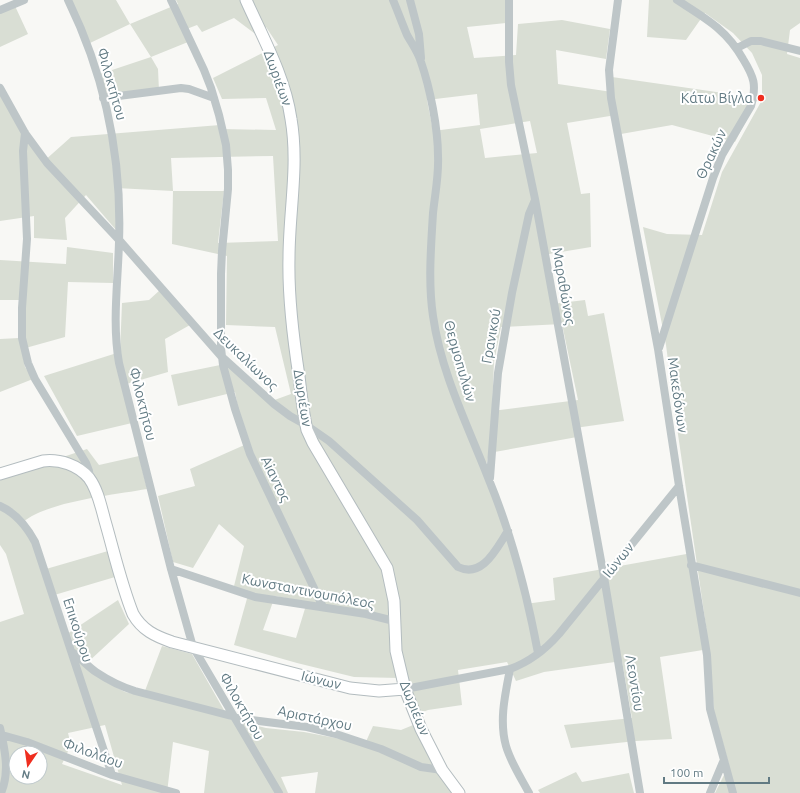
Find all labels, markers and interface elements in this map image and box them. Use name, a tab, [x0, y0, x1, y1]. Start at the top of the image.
street label: Φιλοκτήτου	[94, 46, 130, 122]
street label: Δωριέων	[261, 48, 296, 108]
place label: Κάτω Βίγλα	[681, 90, 754, 106]
marker: Κάτω Βίγλα	[756, 93, 766, 103]
street label: Θρακών	[693, 126, 730, 181]
street label: Μαραθώνος	[549, 246, 579, 327]
street label: Γρανικού	[478, 307, 504, 365]
street label: Θερμοπυλών	[441, 319, 479, 404]
street label: Δευκαλίωνος	[211, 324, 282, 394]
street label: Μακεδόνων	[665, 356, 691, 434]
street label: Φιλοκτήτου	[126, 366, 160, 442]
street label: Δωριέων	[291, 368, 315, 428]
street label: Aiαντος	[258, 454, 294, 505]
street label: Ιώνων	[599, 539, 637, 581]
street label: Κωνσταντινουπόλεος	[240, 570, 376, 612]
street label: Επικούρου	[60, 596, 96, 664]
street label: Λεοντίου	[623, 654, 647, 712]
street label: Ιώνων	[299, 667, 343, 693]
street label: Φιλοκτήτου	[216, 670, 268, 742]
street label: Δωριέων	[397, 678, 433, 738]
street label: Αριστάρχου	[276, 702, 354, 734]
street label: Φιλολάου	[61, 735, 125, 771]
north arrow	[8, 745, 48, 785]
scale bar	[664, 759, 769, 785]
text: 100 m	[670, 766, 703, 779]
text: N	[20, 768, 31, 782]

